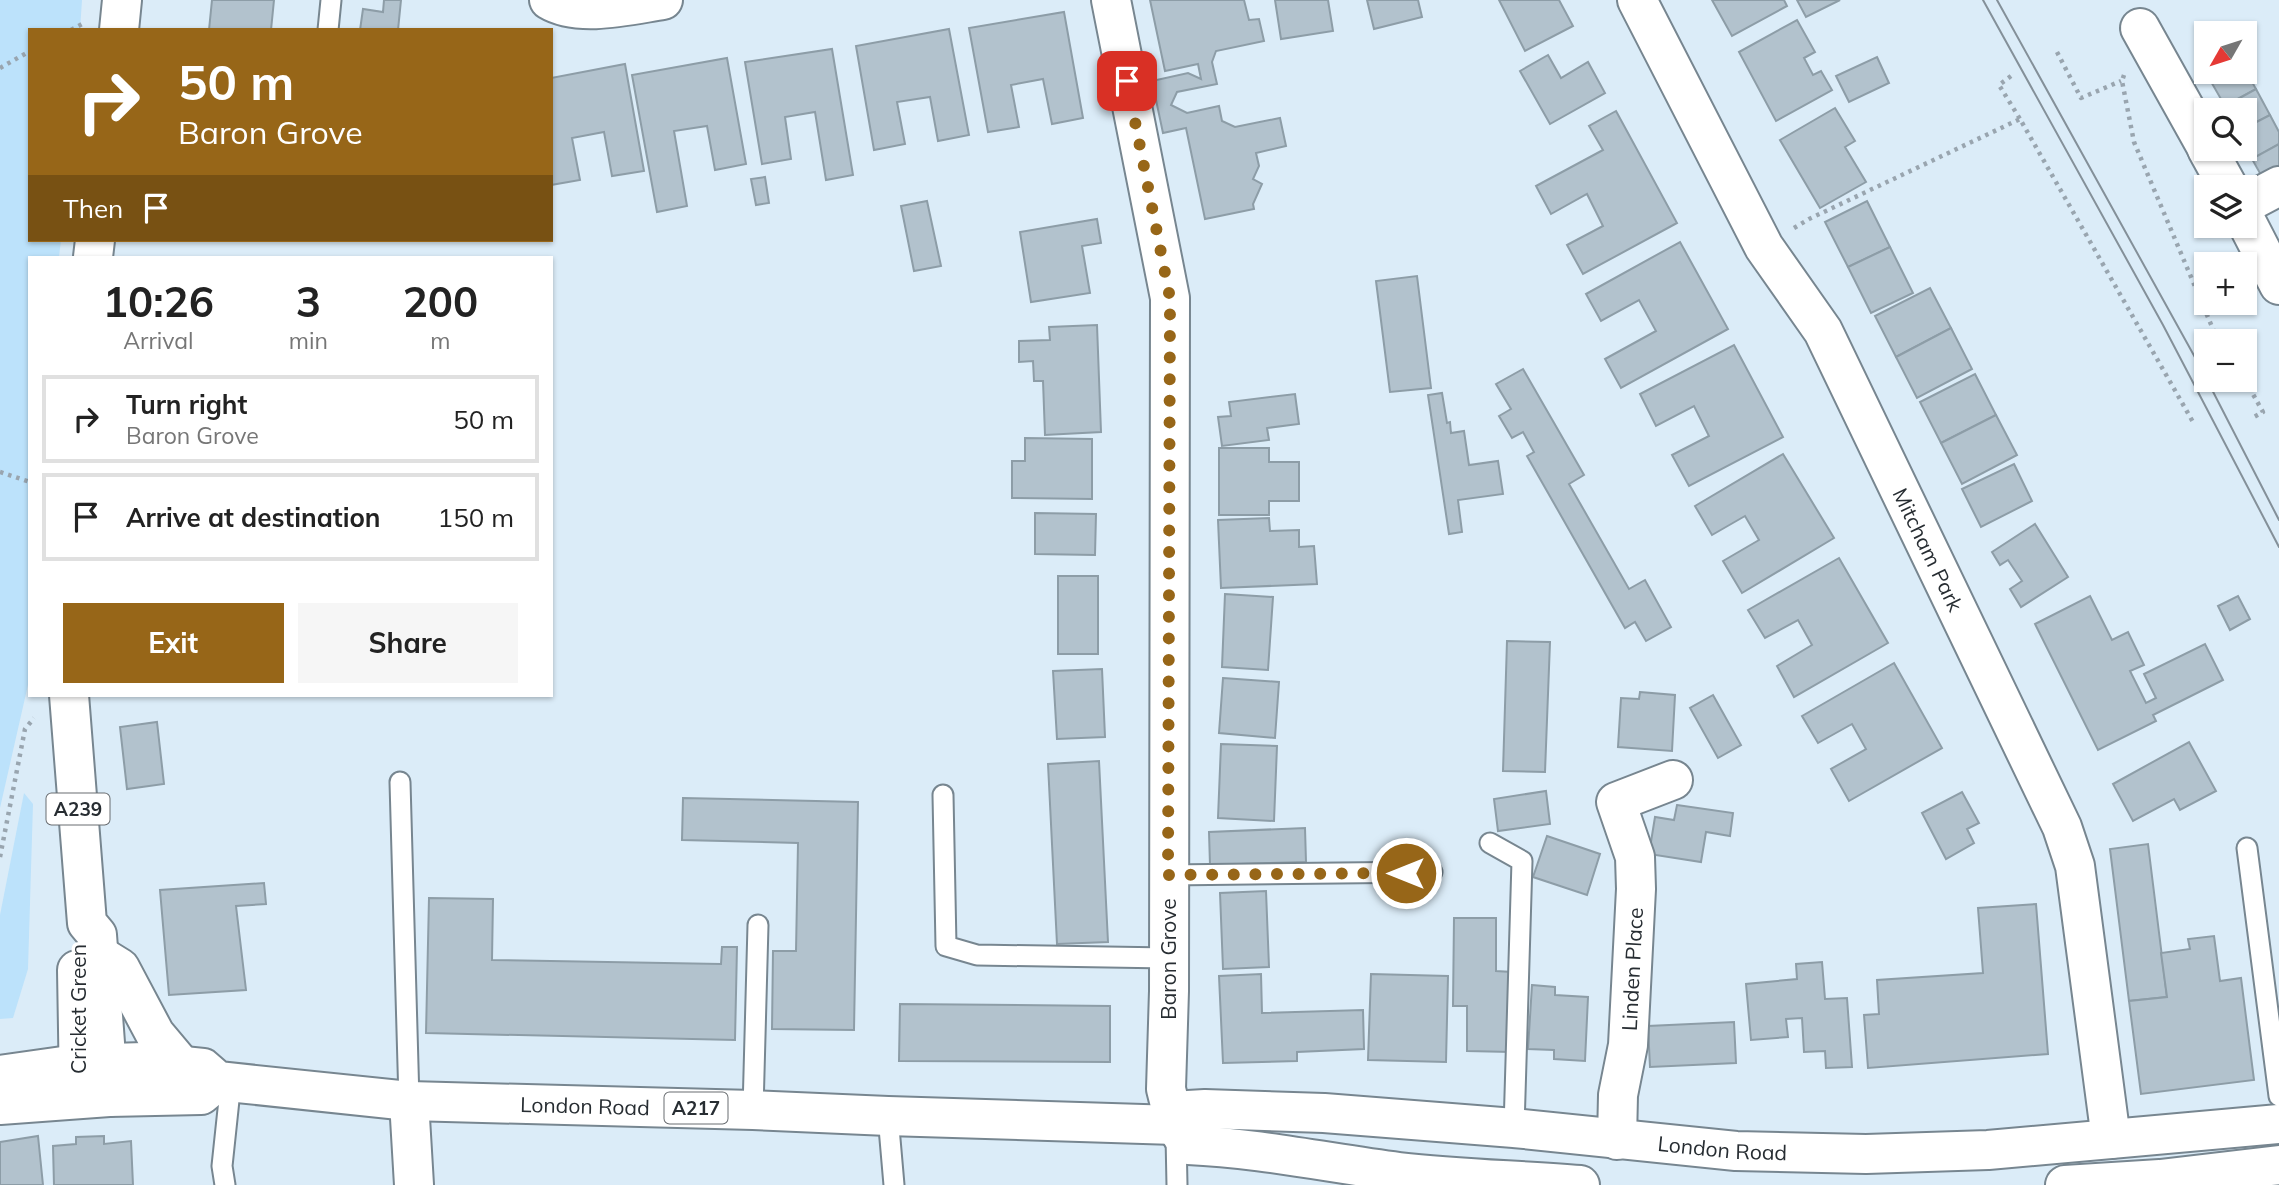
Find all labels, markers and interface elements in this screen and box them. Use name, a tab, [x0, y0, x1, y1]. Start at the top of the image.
north arrow	[2194, 21, 2258, 84]
map controls	[2194, 21, 2257, 392]
text: 50 m	[178, 51, 294, 112]
pin	[1097, 51, 1157, 111]
icon: right	[63, 56, 154, 147]
icon: arrive	[1108, 62, 1146, 100]
button: search	[2194, 98, 2257, 161]
text: Baron Grove	[178, 112, 363, 152]
button: layers	[2194, 175, 2257, 238]
icon: arrive	[137, 189, 175, 227]
text: Then	[63, 192, 123, 225]
button: +	[2194, 252, 2257, 315]
text: 10:26	[103, 275, 214, 328]
text: 3	[296, 275, 321, 328]
text: 200	[403, 275, 478, 328]
text: Arrival	[123, 326, 194, 355]
text: min	[289, 326, 328, 355]
text: m	[430, 326, 451, 355]
button: −	[2194, 329, 2257, 392]
text: Turn right	[126, 388, 247, 421]
icon: right	[67, 400, 105, 438]
text: 50 m	[453, 403, 514, 436]
text: Baron Grove	[126, 421, 259, 450]
street label: Mitcham Park	[1888, 484, 1969, 616]
icon: arrive	[67, 498, 105, 536]
text: Arrive at destination	[126, 501, 381, 534]
text: 150 m	[438, 501, 514, 534]
button: Exit	[63, 603, 284, 683]
button: Share	[298, 603, 518, 683]
road number: A239	[46, 794, 110, 824]
position arrow	[1369, 836, 1443, 910]
street label: Baron Grove	[1155, 898, 1181, 1020]
street label: Linden Place	[1616, 907, 1648, 1031]
street label: Cricket Green	[65, 944, 91, 1074]
street label: London Road	[520, 1091, 650, 1120]
road number: A217	[664, 1092, 728, 1124]
street label: London Road	[1657, 1130, 1787, 1165]

